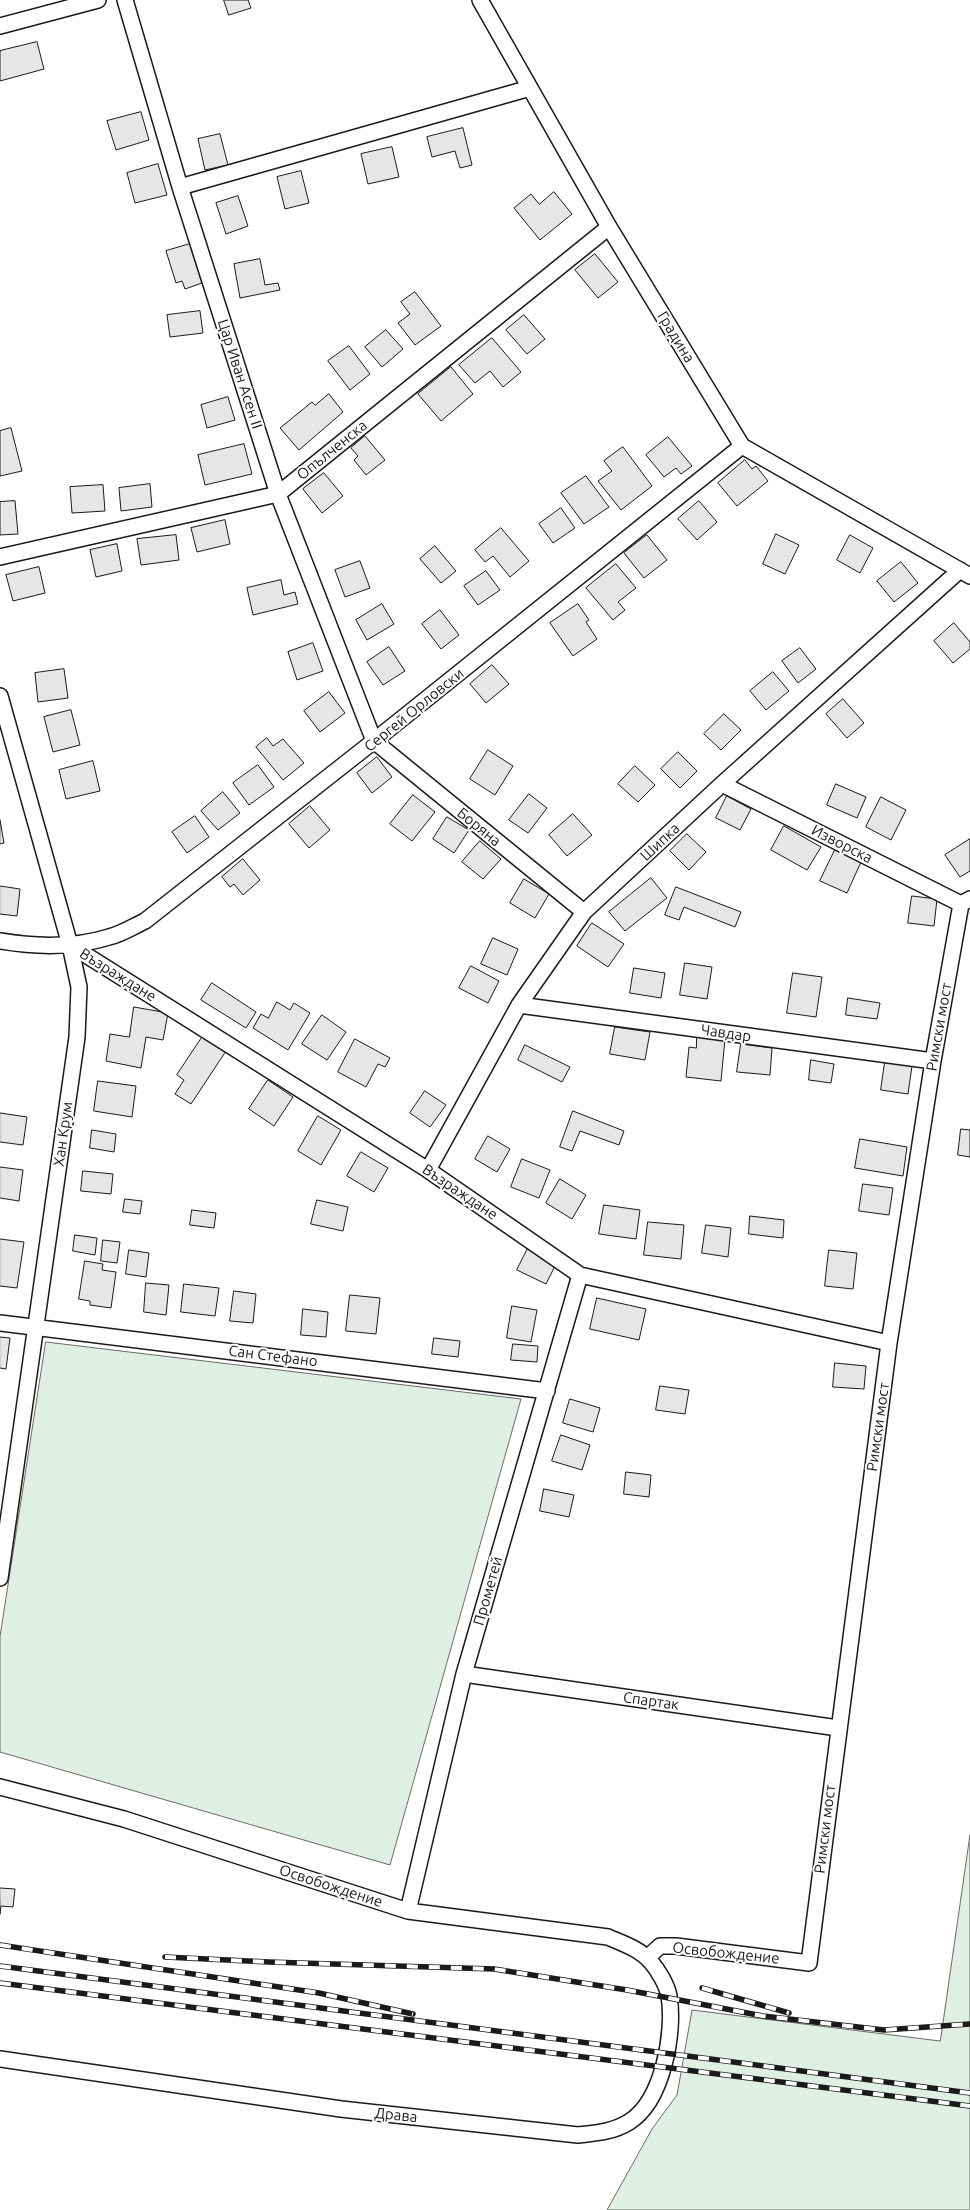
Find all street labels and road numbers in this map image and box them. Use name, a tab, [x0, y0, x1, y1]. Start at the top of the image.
street label: Градина	[654, 308, 698, 366]
street label: Цар Иван Асен II	[214, 317, 266, 431]
street label: Опълченска	[293, 416, 371, 484]
street label: Сергей Орловски	[361, 664, 467, 756]
street label: Боряна	[453, 804, 505, 850]
street label: Шипка	[636, 819, 684, 865]
street label: Изворска	[808, 821, 876, 867]
street label: Възраждане	[76, 944, 160, 1006]
street label: Римски мост	[922, 981, 956, 1073]
street label: Чавдар	[700, 1021, 752, 1045]
street label: Хан Крум	[50, 1100, 76, 1168]
street label: Възраждане	[419, 1160, 501, 1224]
street label: Сан Стефано	[227, 1342, 319, 1370]
street label: Римски мост	[863, 1382, 893, 1472]
street label: Прометей	[470, 1554, 506, 1628]
street label: Спартак	[622, 1688, 680, 1714]
street label: Римски мост	[811, 1784, 839, 1874]
street label: Освобождение	[277, 1861, 385, 1911]
street label: Освобождение	[672, 1938, 780, 1968]
street label: Драва	[374, 2104, 418, 2126]

